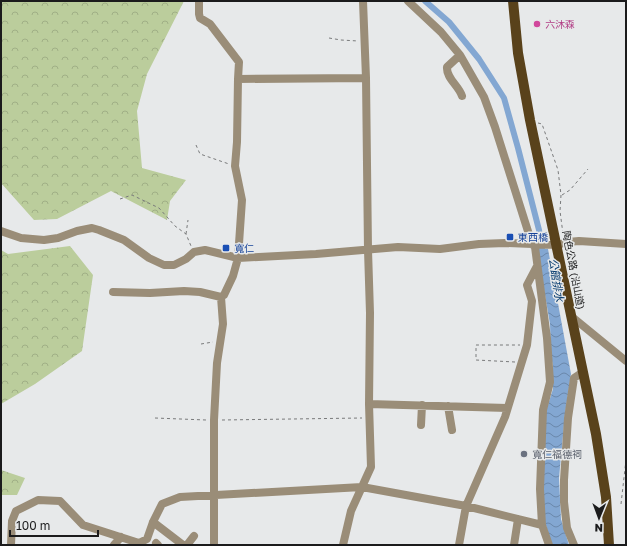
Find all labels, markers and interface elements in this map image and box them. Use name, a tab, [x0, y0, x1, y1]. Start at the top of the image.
place label: 六沐森	[545, 18, 575, 30]
marker: 六沐森	[532, 19, 542, 29]
street label: 陶色公路 (沿山道)	[560, 230, 588, 310]
place label: 東西橋	[518, 231, 548, 243]
marker: 東西橋	[505, 232, 515, 242]
place label: 寬仁	[234, 242, 254, 254]
marker: 寬仁	[221, 243, 231, 253]
water label: 公館排水	[547, 257, 567, 304]
place label: 寬仁福德祠	[532, 448, 582, 460]
marker: 寬仁福德祠	[519, 449, 529, 459]
north arrow	[579, 498, 619, 538]
scale bar	[10, 512, 98, 538]
text: 100 m	[16, 518, 50, 533]
text: N	[595, 522, 603, 535]

